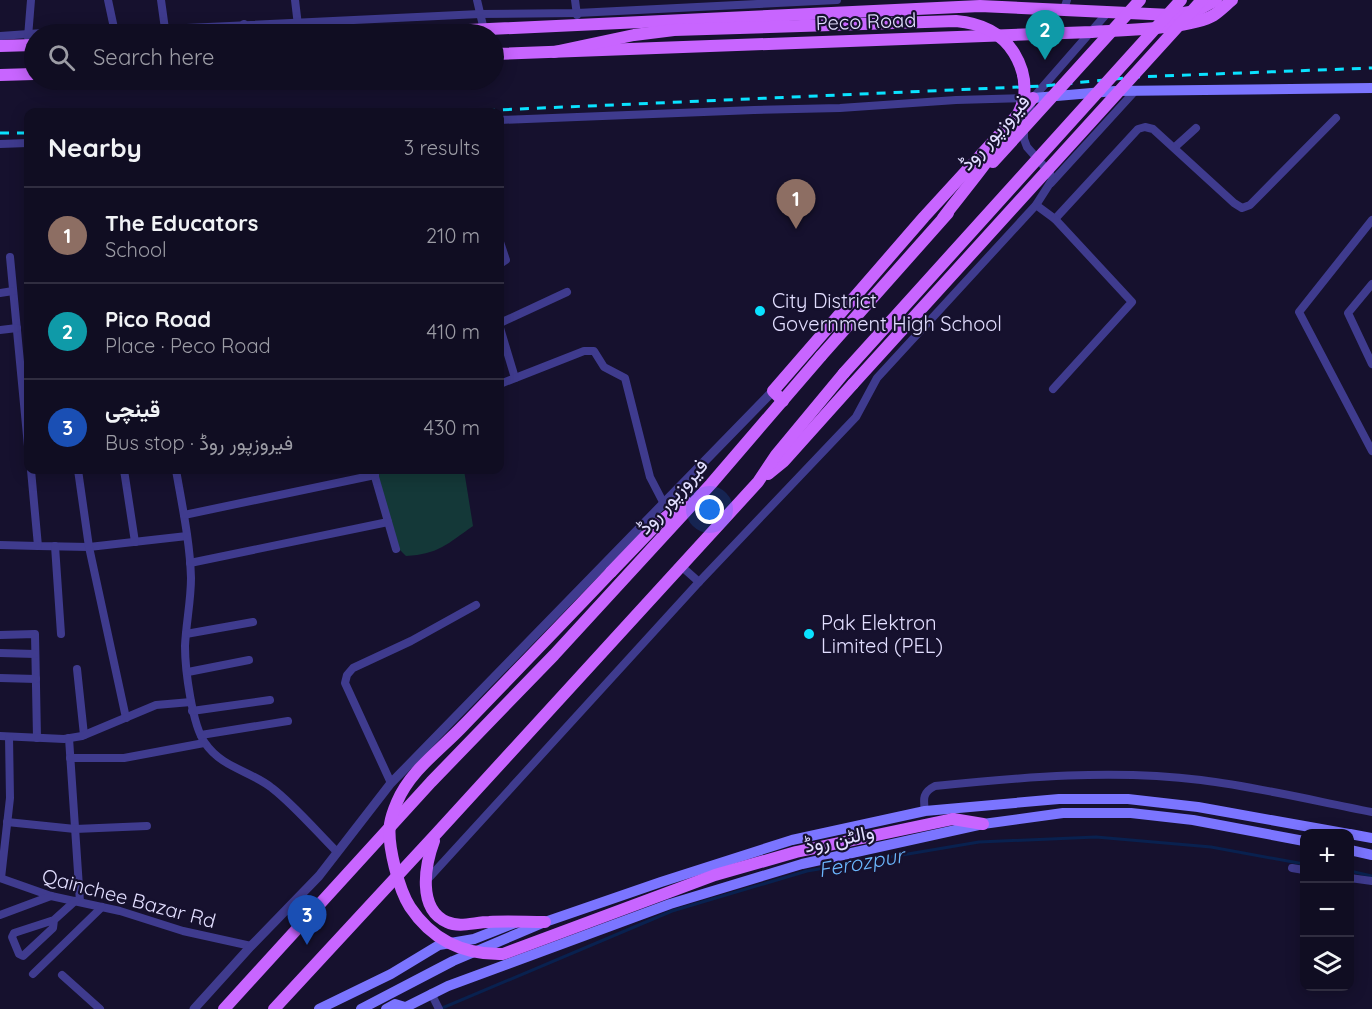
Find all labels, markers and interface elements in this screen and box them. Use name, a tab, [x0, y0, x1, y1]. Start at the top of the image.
street label: Peco Road	[815, 7, 917, 35]
pin: 2	[1026, 10, 1064, 60]
search box	[24, 24, 504, 90]
icon: search	[45, 41, 78, 74]
text: Search here	[93, 43, 214, 71]
street label: فیروزپور روڈ	[953, 89, 1036, 177]
text: Nearby	[48, 131, 142, 164]
text: 3 results	[404, 135, 480, 160]
pin: 1	[776, 180, 816, 229]
text: The Educators	[105, 209, 258, 237]
text: 1	[64, 223, 71, 248]
text: 210 m	[426, 223, 480, 248]
text: School	[105, 237, 167, 262]
place label: City District Government High School	[772, 288, 1002, 336]
marker: City District Government High School	[753, 304, 767, 318]
text: Pico Road	[105, 305, 211, 333]
text: 2	[62, 319, 73, 344]
text: 410 m	[427, 319, 480, 344]
text: Place · Peco Road	[105, 333, 271, 358]
text: قینچی	[105, 395, 160, 423]
text: 3	[62, 415, 73, 440]
text: 430 m	[423, 415, 480, 440]
text: Bus stop · فیروزپور روڈ	[105, 430, 293, 455]
street label: فیروزپور روڈ	[631, 453, 714, 541]
your location	[695, 495, 724, 524]
place label: Pak Elektron Limited (PEL)	[821, 610, 943, 658]
marker: Pak Elektron Limited (PEL)	[802, 627, 816, 641]
street label: والٹن روڈ	[802, 818, 877, 859]
map controls	[1300, 829, 1354, 991]
button: +	[1300, 829, 1354, 883]
water label: Ferozpur	[816, 841, 909, 882]
street label: Qainchee Bazar Rd	[39, 863, 219, 933]
button: −	[1300, 883, 1354, 937]
pin: 3	[288, 896, 326, 945]
button: layers	[1300, 937, 1354, 991]

